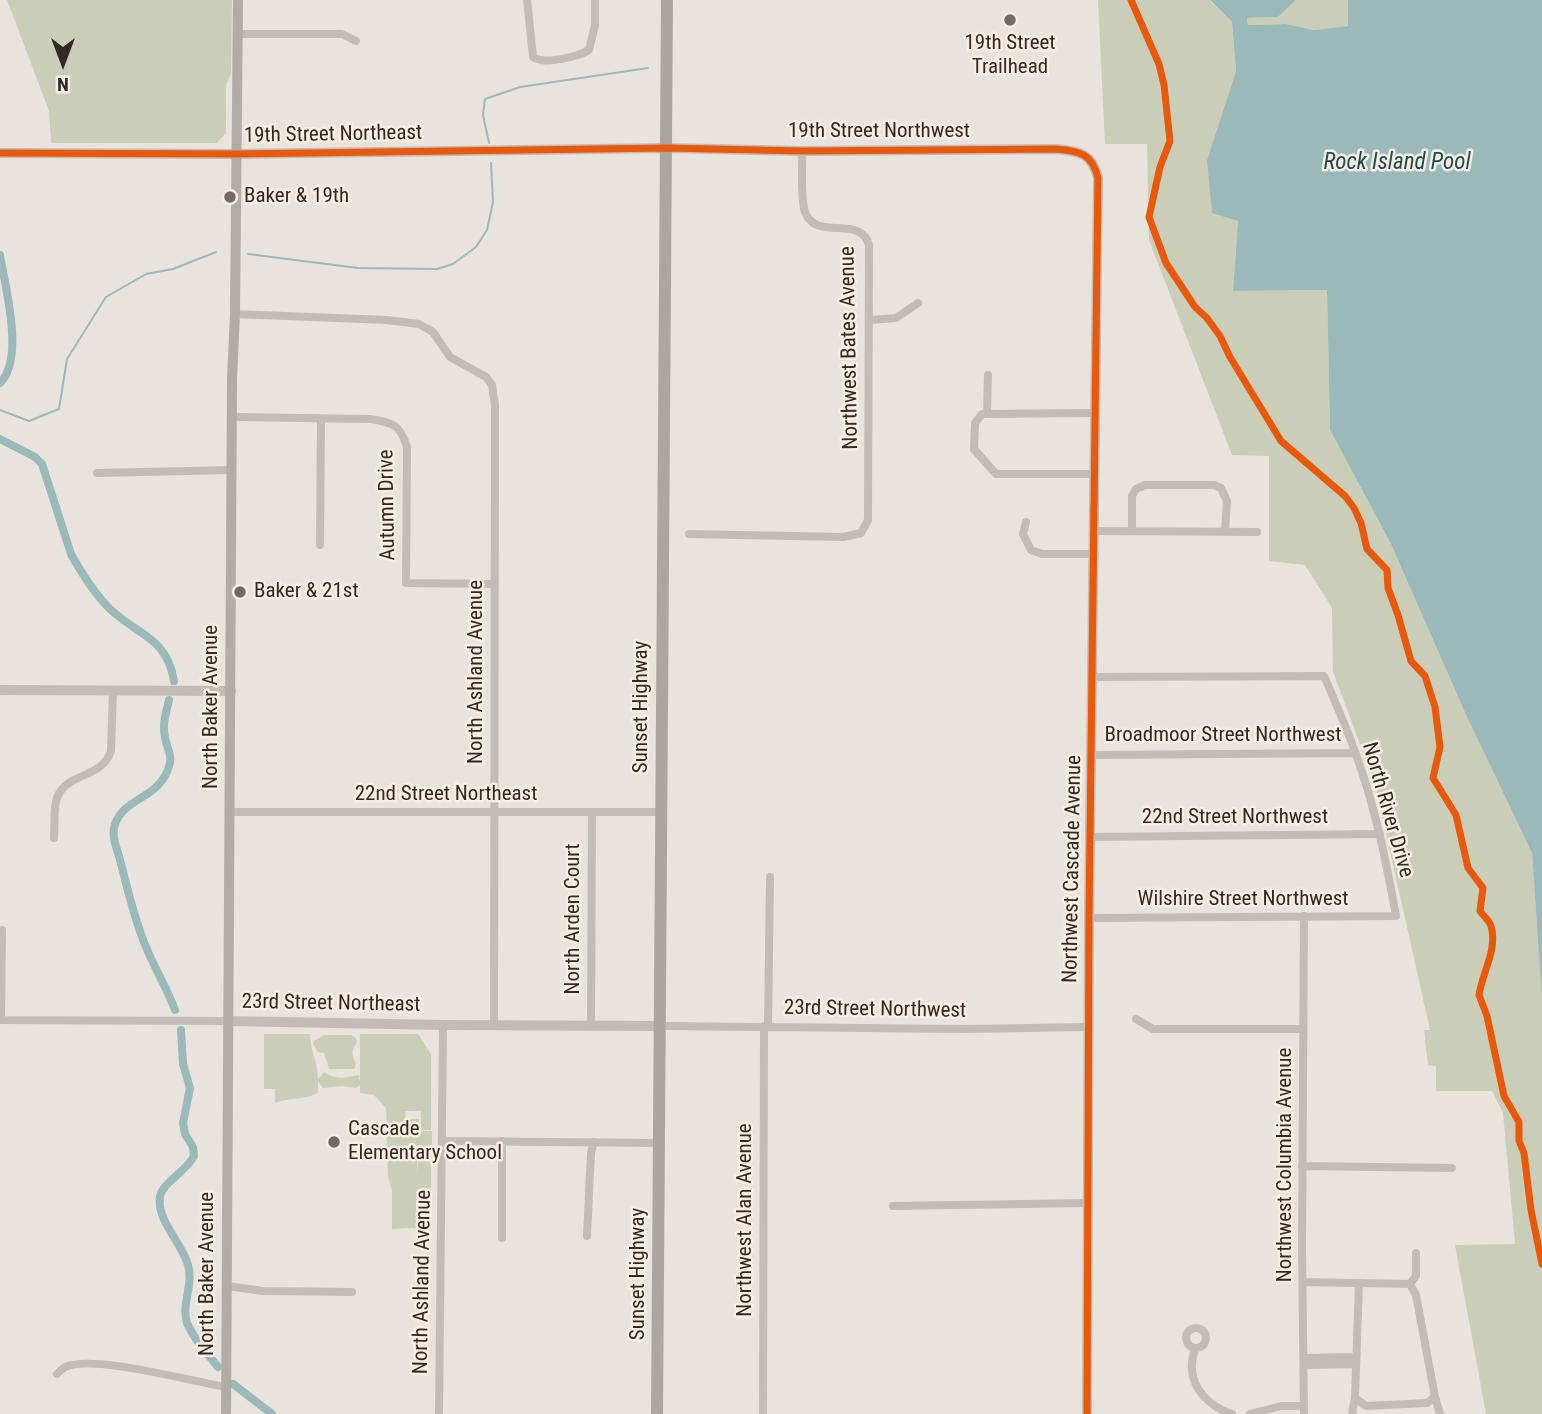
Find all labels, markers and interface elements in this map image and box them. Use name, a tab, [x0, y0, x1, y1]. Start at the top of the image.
marker: 19th Street Trailhead	[1002, 12, 1018, 28]
north arrow	[28, 28, 98, 98]
place label: 19th Street Trailhead	[964, 31, 1056, 81]
text: N	[57, 73, 69, 96]
street label: 19th Street Northwest	[788, 119, 970, 145]
street label: 19th Street Northeast	[244, 121, 422, 149]
water label: Rock Island Pool	[1323, 149, 1471, 177]
place label: Baker & 19th	[244, 184, 349, 210]
marker: Baker & 19th	[222, 189, 238, 205]
street label: Northwest Bates Avenue	[836, 246, 864, 450]
street label: Autumn Drive	[374, 449, 402, 561]
place label: Baker & 21st	[254, 579, 359, 605]
street label: North Ashland Avenue	[464, 580, 490, 764]
marker: Baker & 21st	[232, 584, 248, 600]
street label: North Baker Avenue	[199, 625, 225, 789]
street label: Sunset Highway	[629, 641, 655, 773]
street label: Broadmoor Street Northwest	[1105, 723, 1341, 749]
street label: North River Drive	[1356, 740, 1418, 880]
street label: Northwest Cascade Avenue	[1058, 755, 1088, 983]
street label: 22nd Street Northeast	[355, 782, 537, 808]
street label: 22nd Street Northwest	[1142, 805, 1328, 831]
street label: North Arden Court	[561, 844, 587, 994]
street label: Wilshire Street Northwest	[1137, 887, 1349, 913]
street label: 23rd Street Northeast	[241, 990, 421, 1018]
street label: 23rd Street Northwest	[784, 996, 966, 1024]
street label: Northwest Columbia Avenue	[1273, 1048, 1299, 1282]
place label: Cascade Elementary School	[348, 1117, 502, 1167]
street label: Northwest Alan Avenue	[733, 1123, 759, 1317]
marker: Cascade Elementary School	[326, 1134, 342, 1150]
street label: North Ashland Avenue	[409, 1190, 437, 1374]
street label: North Baker Avenue	[195, 1192, 221, 1356]
street label: Sunset Highway	[626, 1208, 652, 1340]

